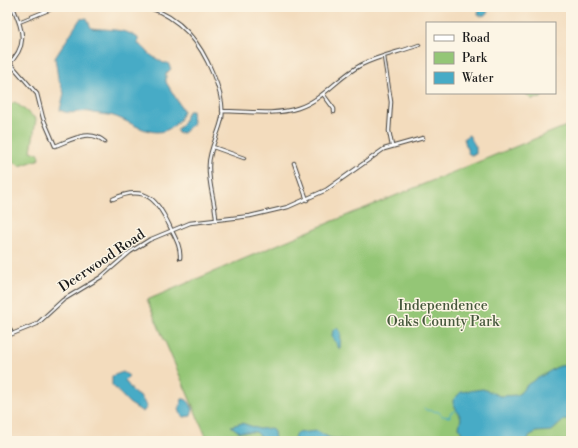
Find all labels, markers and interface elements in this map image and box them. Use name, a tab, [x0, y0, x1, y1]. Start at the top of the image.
legend	[426, 22, 556, 94]
text: Road	[462, 31, 490, 46]
text: Park	[462, 51, 488, 66]
text: Water	[461, 71, 494, 86]
street label: Deerwood Road	[55, 226, 149, 296]
park label: Independence Oaks County Park	[387, 297, 500, 331]

